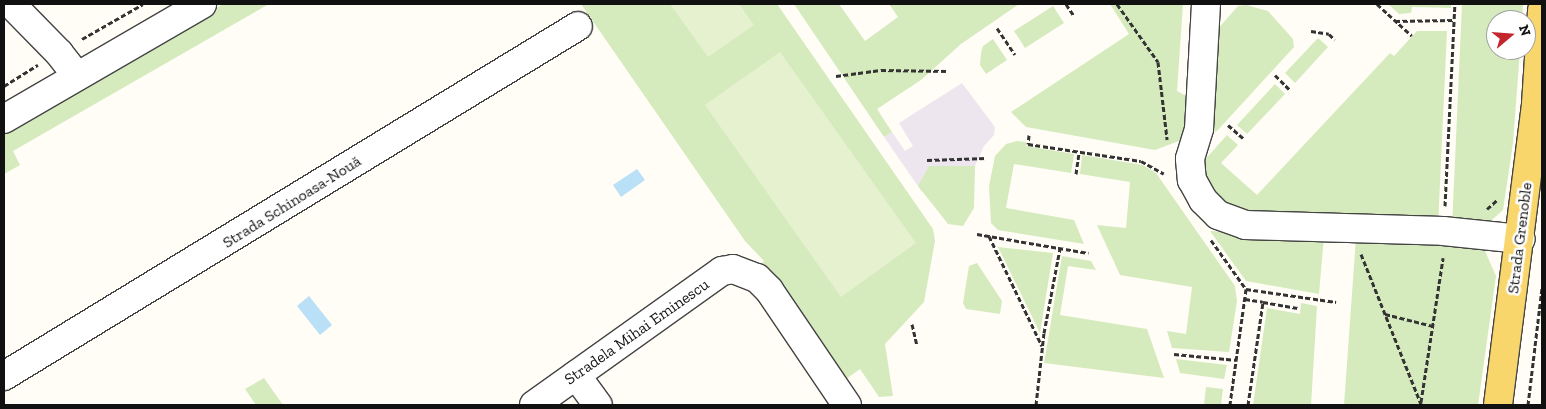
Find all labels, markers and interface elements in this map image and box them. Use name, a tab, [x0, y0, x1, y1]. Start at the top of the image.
north arrow	[1486, 10, 1536, 60]
text: N	[1515, 23, 1535, 38]
street label: Strada Schinoasa-Nouă	[219, 152, 365, 252]
street label: Strada Grenoble	[1504, 181, 1536, 295]
street label: Stradela Mihai Eminescu	[561, 275, 713, 389]

